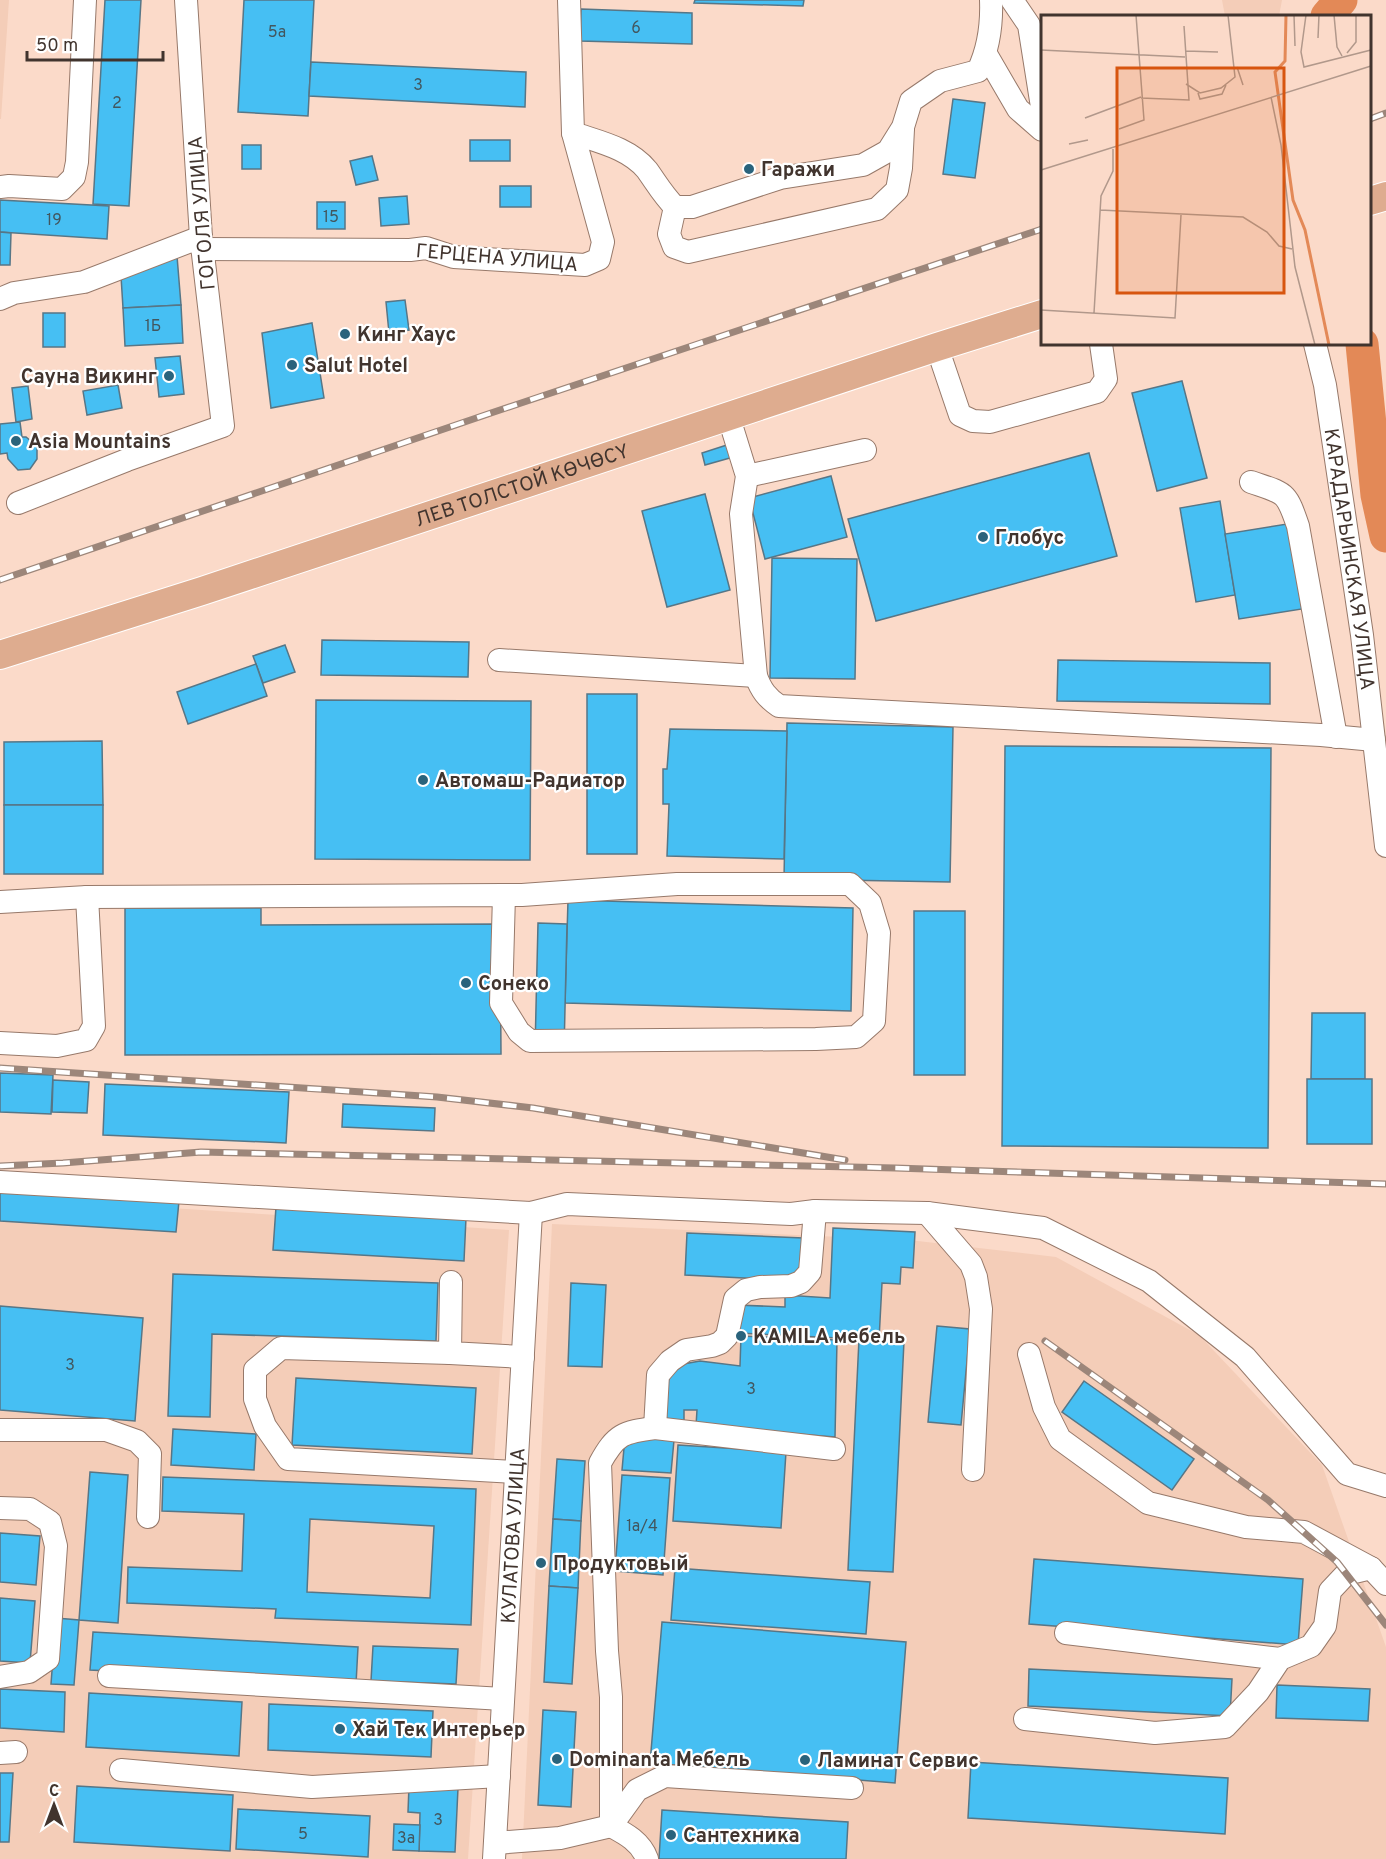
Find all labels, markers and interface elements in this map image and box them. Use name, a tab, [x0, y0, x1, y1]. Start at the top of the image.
inset map	[1041, 15, 1371, 345]
house number: 6	[631, 19, 641, 39]
house number: 5а	[268, 23, 286, 43]
scale bar	[27, 24, 164, 62]
text: 50 m	[36, 35, 78, 58]
house number: 3	[413, 76, 423, 96]
house number: 2	[112, 94, 122, 114]
street label: ГОГОЛЯ УЛИЦА	[183, 135, 223, 291]
place label: Гаражи	[761, 158, 835, 184]
marker: Гаражи	[742, 162, 756, 176]
house number: 15	[323, 208, 339, 228]
house number: 19	[46, 211, 62, 231]
street label: ГЕРЦЕНА УЛИЦА	[415, 239, 579, 279]
house number: 1Б	[145, 317, 161, 337]
place label: Кинг Хаус	[357, 323, 456, 349]
marker: Кинг Хаус	[338, 327, 352, 341]
place label: Salut Hotel	[304, 354, 408, 380]
marker: Salut Hotel	[285, 358, 299, 372]
place label: Сауна Викинг	[21, 365, 157, 391]
marker: Сауна Викинг	[162, 369, 176, 383]
street label: КАРАДАРЬИНСКАЯ УЛИЦА	[1317, 427, 1379, 692]
place label: Asia Mountains	[28, 430, 171, 456]
marker: Asia Mountains	[9, 434, 23, 448]
street label: ЛЕВ ТОЛСТОЙ КӨЧӨСҮ	[412, 439, 633, 534]
place label: Глобус	[995, 526, 1064, 552]
marker: Глобус	[976, 530, 990, 544]
place label: Автомаш-Радиатор	[435, 769, 625, 795]
marker: Автомаш-Радиатор	[416, 773, 430, 787]
place label: Сонеко	[478, 972, 549, 998]
marker: Сонеко	[459, 976, 473, 990]
place label: KAMILA мебель	[753, 1325, 905, 1351]
marker: KAMILA мебель	[734, 1329, 748, 1343]
house number: 3	[65, 1356, 75, 1376]
house number: 3	[746, 1380, 756, 1400]
street label: КУЛАТОВА УЛИЦА	[497, 1447, 533, 1624]
house number: 1а/4	[626, 1517, 658, 1537]
place label: Продуктовый	[553, 1552, 689, 1578]
marker: Продуктовый	[534, 1556, 548, 1570]
place label: Хай Тек Интерьер	[352, 1718, 525, 1744]
marker: Хай Тек Интерьер	[333, 1722, 347, 1736]
place label: Dominanta Мебель	[569, 1748, 750, 1774]
place label: Ламинат Сервис	[817, 1749, 979, 1775]
marker: Dominanta Мебель	[550, 1752, 564, 1766]
marker: Ламинат Сервис	[798, 1753, 812, 1767]
north arrow	[24, 1775, 84, 1835]
text: С	[49, 1782, 59, 1802]
house number: 3	[433, 1811, 443, 1831]
place label: Сантехника	[683, 1824, 800, 1850]
house number: 5	[298, 1825, 308, 1845]
marker: Сантехника	[664, 1828, 678, 1842]
house number: 3а	[397, 1829, 415, 1849]

